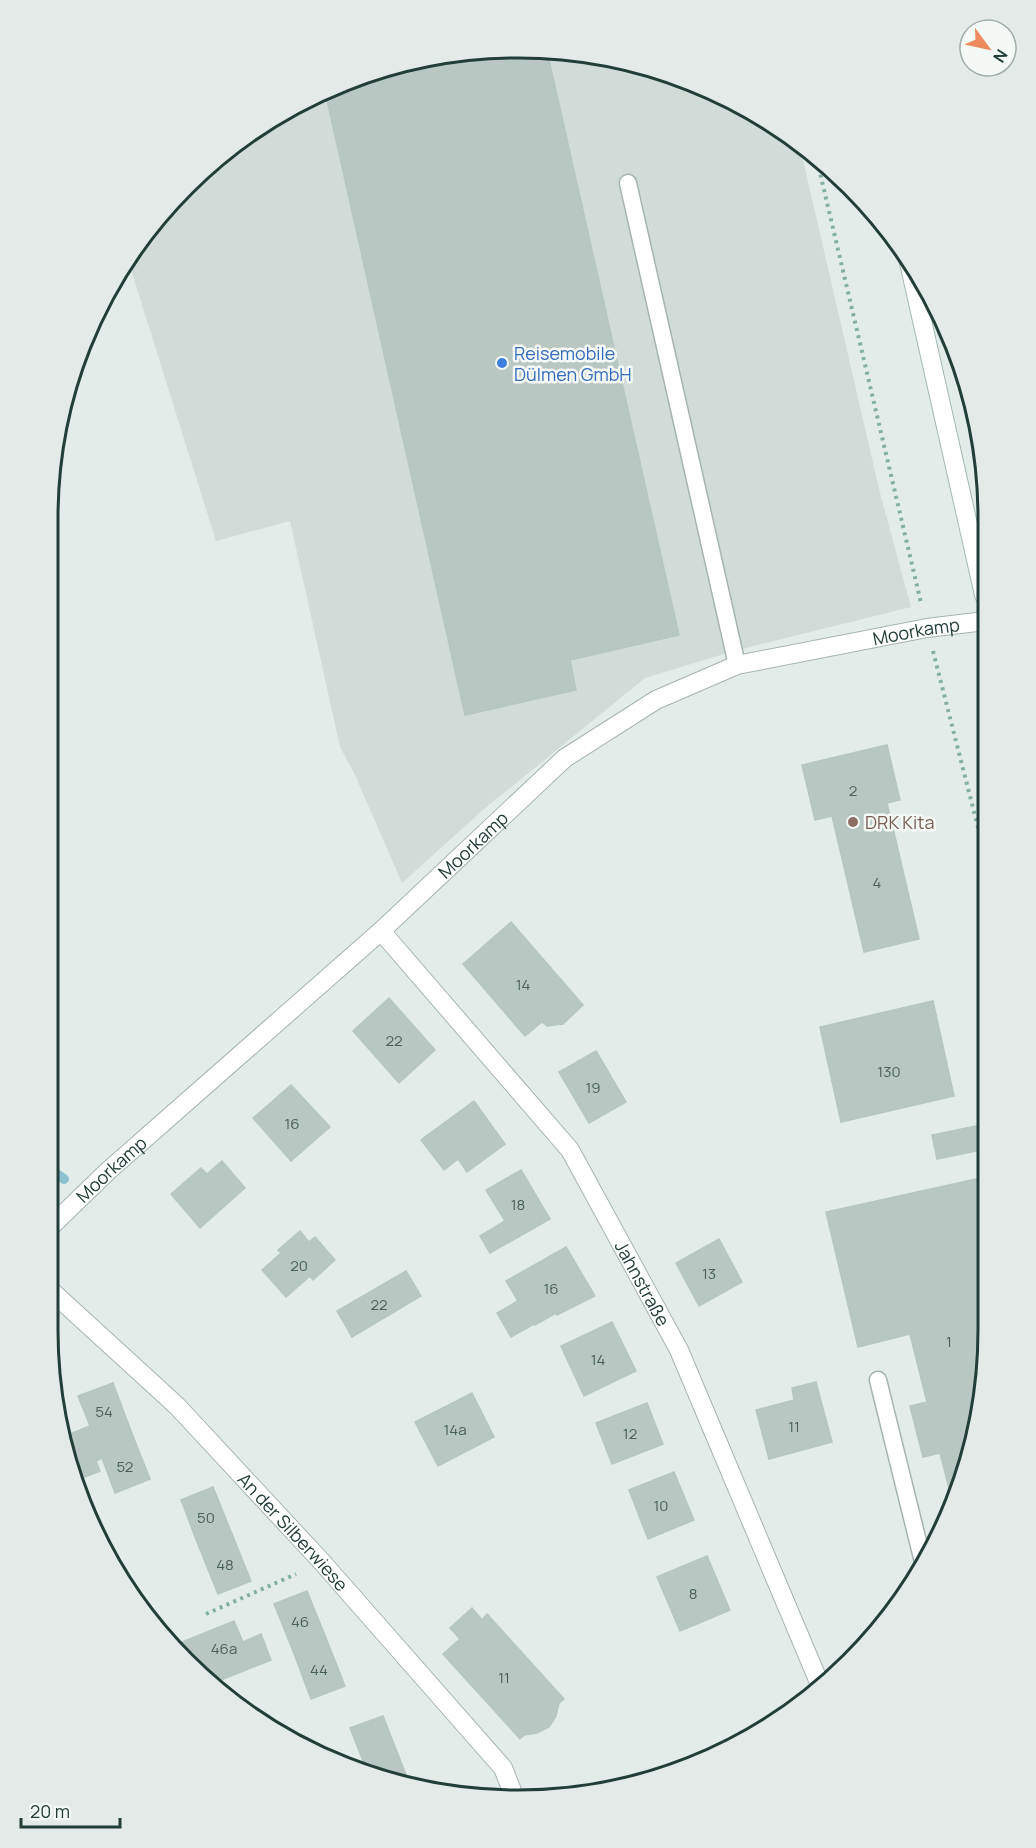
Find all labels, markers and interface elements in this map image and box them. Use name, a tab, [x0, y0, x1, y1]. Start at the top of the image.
north arrow	[958, 18, 1018, 78]
text: N	[988, 45, 1013, 67]
place label: Reisemobile Dülmen GmbH	[514, 341, 632, 386]
marker: Reisemobile Dülmen GmbH	[495, 356, 509, 370]
street label: Moorkamp	[871, 612, 961, 650]
house number: 2	[849, 780, 857, 801]
street label: Moorkamp	[433, 806, 513, 883]
place label: DRK Kita	[865, 810, 934, 834]
marker: DRK Kita	[846, 815, 860, 829]
house number: 4	[873, 872, 882, 893]
house number: 14	[516, 974, 530, 995]
house number: 22	[385, 1030, 403, 1051]
house number: 130	[877, 1061, 901, 1082]
house number: 19	[585, 1077, 601, 1098]
house number: 16	[284, 1113, 300, 1134]
street label: Moorkamp	[71, 1131, 152, 1208]
house number: 18	[511, 1194, 525, 1215]
street label: Jahnstraße	[610, 1236, 676, 1330]
house number: 20	[290, 1255, 308, 1276]
house number: 13	[702, 1263, 716, 1284]
house number: 16	[543, 1278, 559, 1299]
house number: 22	[370, 1294, 388, 1315]
house number: 1	[946, 1331, 952, 1352]
house number: 14	[591, 1349, 605, 1370]
house number: 54	[95, 1401, 113, 1422]
house number: 11	[788, 1416, 800, 1437]
house number: 14a	[443, 1419, 467, 1440]
house number: 12	[623, 1423, 637, 1444]
house number: 52	[117, 1456, 133, 1477]
street label: An der Silberwiese	[233, 1467, 354, 1596]
house number: 10	[654, 1495, 669, 1516]
house number: 50	[197, 1507, 215, 1528]
house number: 48	[216, 1554, 234, 1575]
house number: 8	[689, 1583, 697, 1604]
house number: 46	[291, 1611, 309, 1632]
house number: 46a	[211, 1638, 237, 1659]
house number: 44	[310, 1659, 328, 1680]
house number: 11	[498, 1667, 510, 1688]
scale bar	[21, 1791, 120, 1829]
text: 20 m	[30, 1799, 70, 1823]

